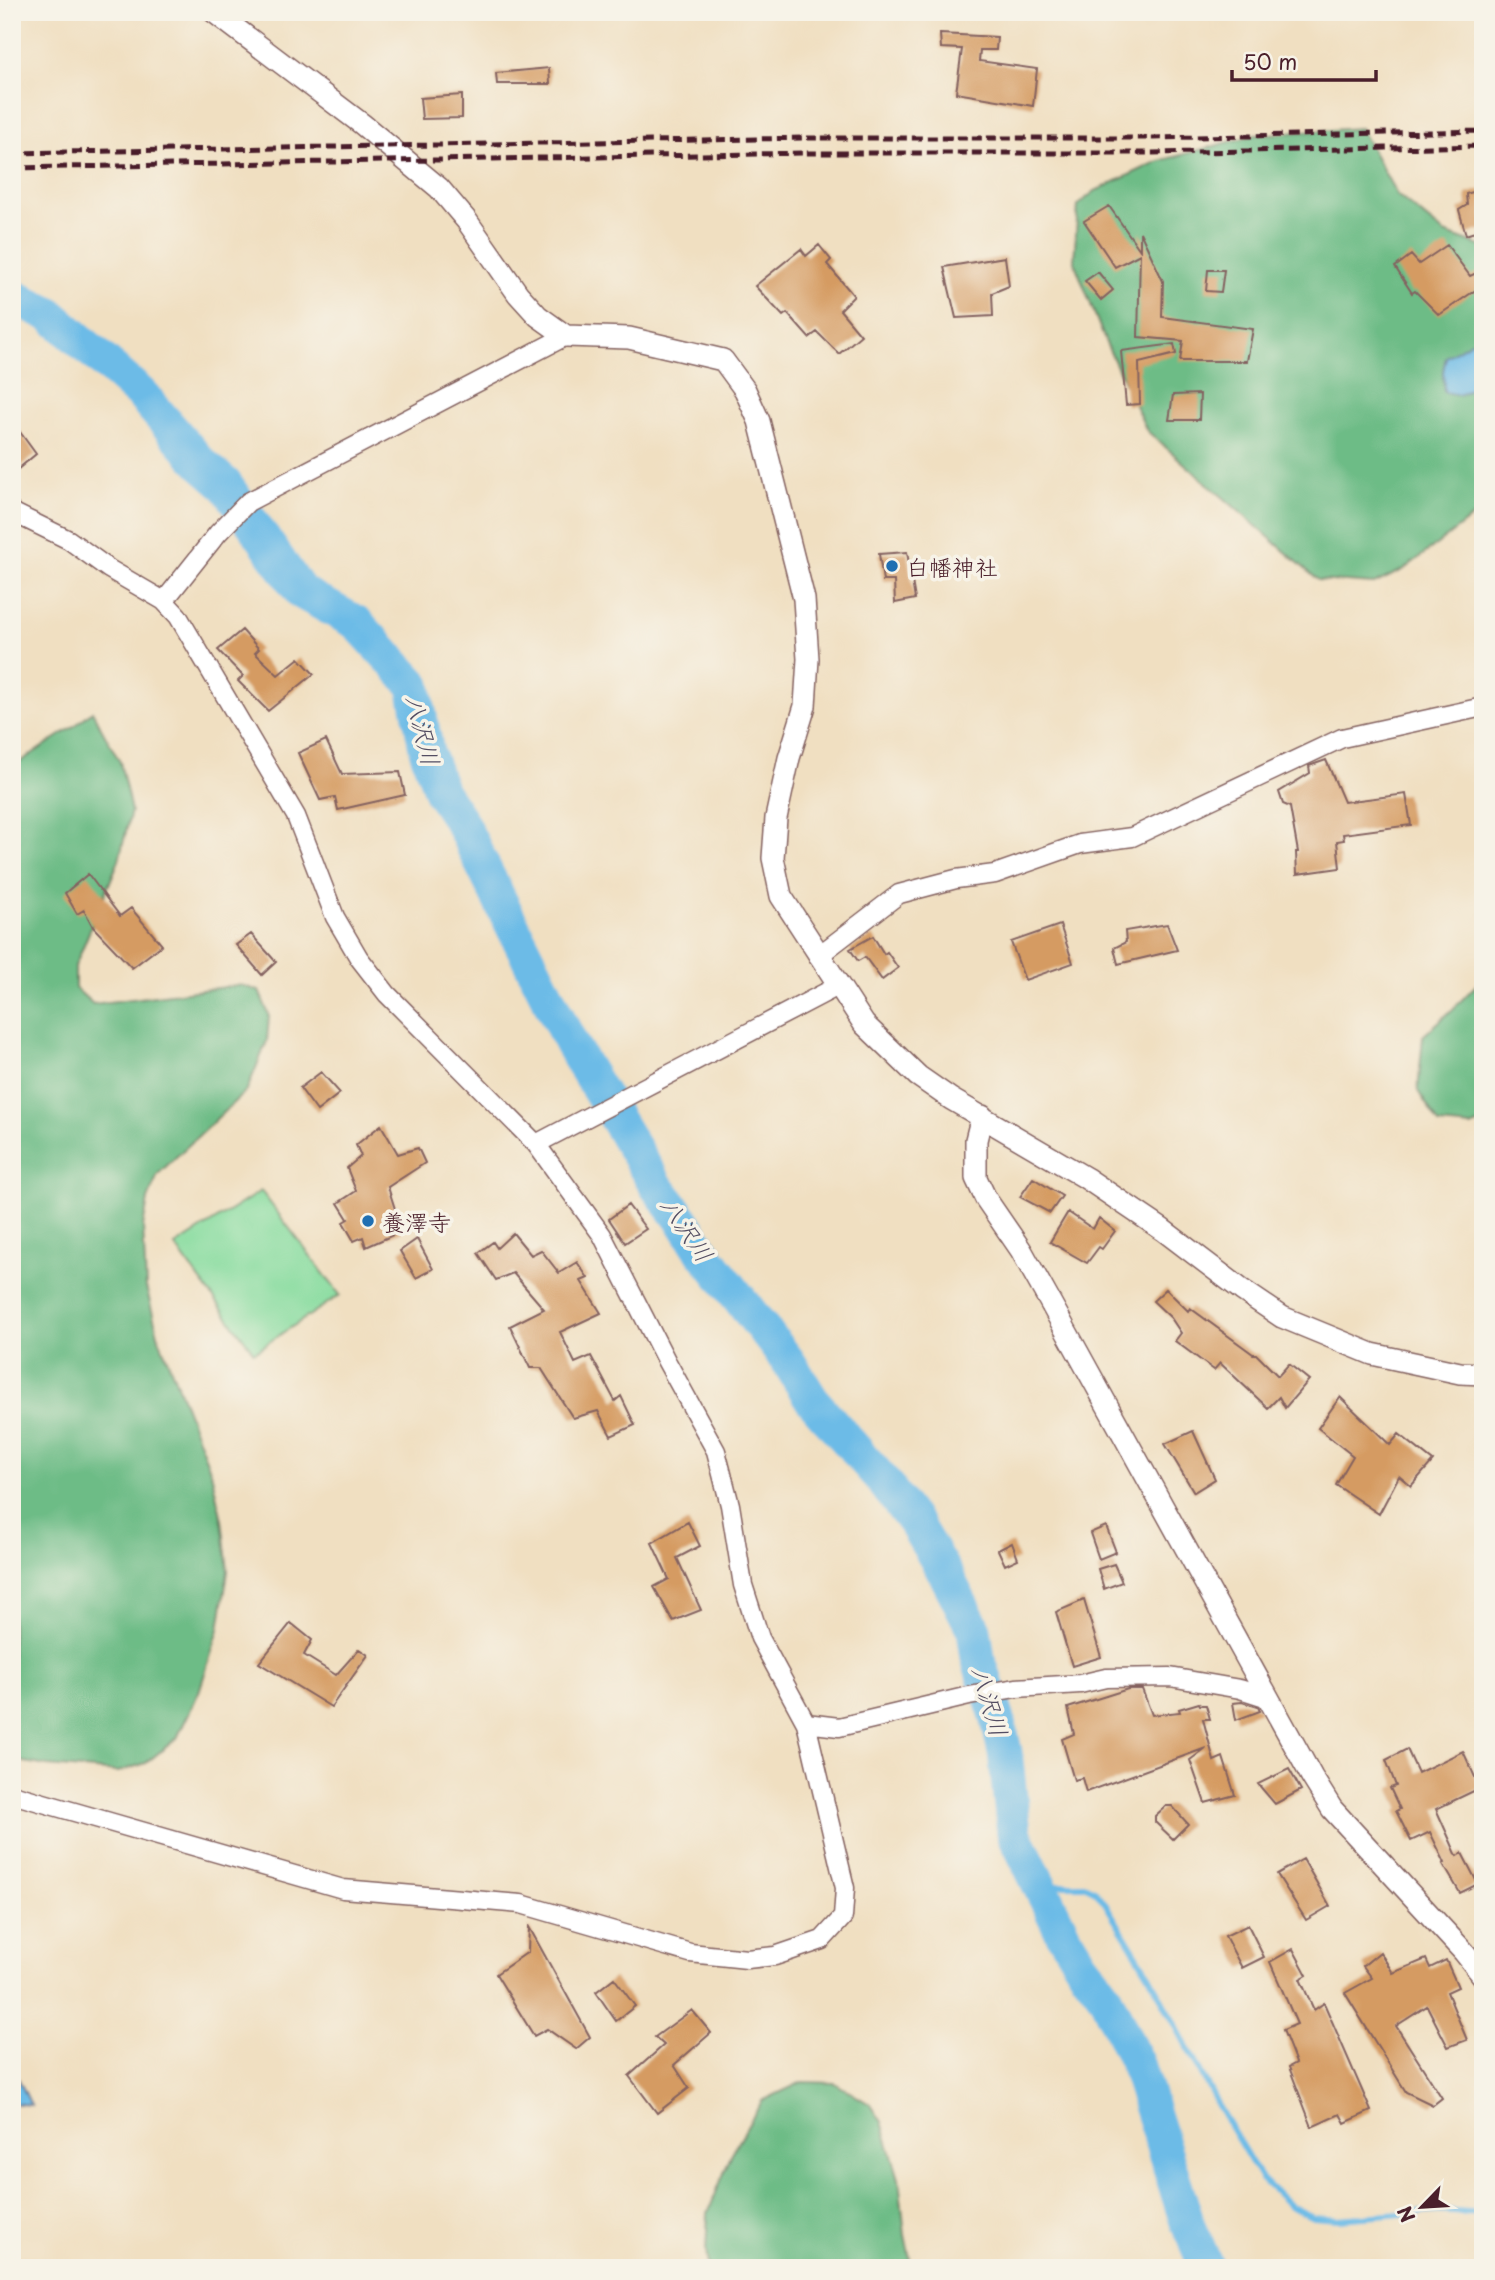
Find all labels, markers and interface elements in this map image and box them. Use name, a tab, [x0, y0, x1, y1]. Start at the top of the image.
scale bar	[1232, 38, 1376, 82]
text: 50 m	[1243, 45, 1297, 77]
place label: 白幡神社	[906, 549, 998, 584]
marker: 白幡神社	[884, 558, 900, 574]
water label: 八沢川	[398, 691, 450, 769]
water label: 八沢川	[653, 1189, 723, 1269]
place label: 養澤寺	[382, 1204, 451, 1239]
marker: 養澤寺	[360, 1213, 376, 1229]
water label: 八沢川	[964, 1661, 1018, 1741]
north arrow	[1386, 2172, 1456, 2242]
text: N	[1390, 2202, 1422, 2227]

